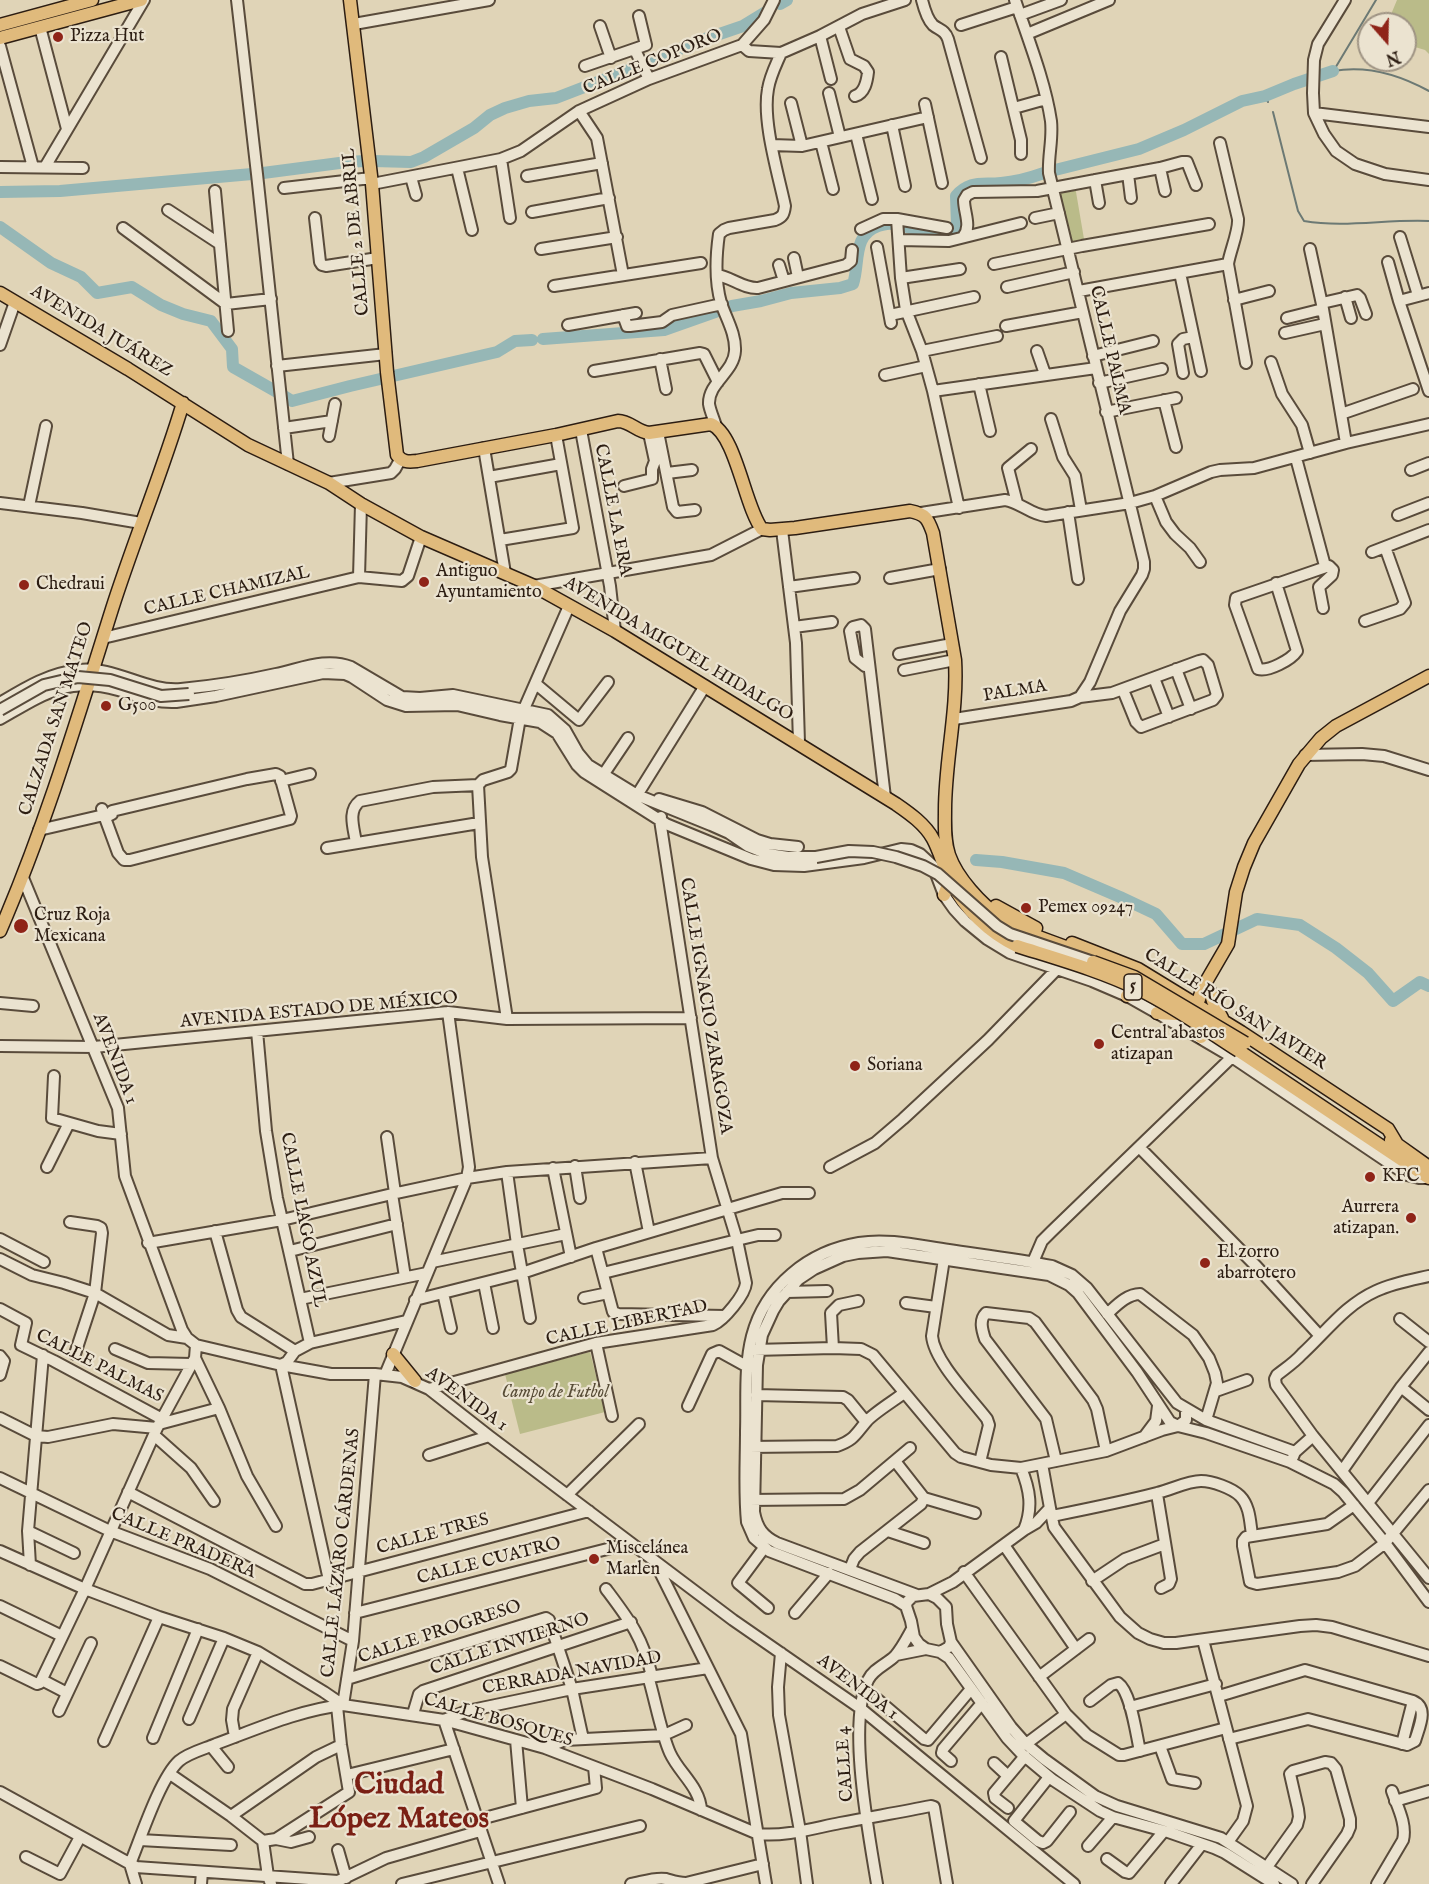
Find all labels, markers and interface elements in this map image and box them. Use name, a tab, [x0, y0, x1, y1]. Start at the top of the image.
north arrow	[1357, 12, 1417, 72]
street label: CALLE COPORO	[580, 25, 726, 101]
place label: Pizza Hut	[70, 26, 144, 48]
marker: Pizza Hut	[51, 30, 65, 44]
text: N	[1383, 45, 1402, 69]
street label: CALLE 2 DE ABRIL	[339, 147, 375, 317]
street label: AVENIDA JUÁREZ	[26, 281, 176, 383]
street label: CALLE PALMA	[1084, 284, 1134, 416]
street label: CALLE LA ERA	[589, 442, 635, 578]
place label: Antiguo Ayuntamiento	[436, 561, 542, 604]
street label: CALLE CHAMIZAL	[142, 562, 312, 622]
street label: AVENIDA MIGUEL HIDALGO	[559, 573, 797, 727]
place label: Chedraui	[36, 574, 105, 596]
marker: Antiguo Ayuntamiento	[417, 575, 431, 589]
marker: Chedraui	[17, 578, 31, 592]
street label: CALZADA SAN MATEO	[15, 619, 99, 819]
street label: PALMA	[982, 676, 1048, 708]
place label: G500	[118, 695, 156, 717]
marker: G500	[99, 699, 113, 713]
street label: CALLE IGNACIO ZARAGOZA	[674, 876, 736, 1136]
place label: Pemex 09247	[1038, 897, 1133, 919]
marker: Pemex 09247	[1019, 901, 1033, 915]
place label: Cruz Roja Mexicana	[34, 905, 110, 948]
marker: Cruz Roja Mexicana	[12, 917, 30, 935]
street label: CALLE RÍO SAN JAVIER	[1140, 945, 1330, 1075]
road number: 5	[1124, 974, 1142, 1000]
street label: AVENIDA ESTADO DE MÉXICO	[179, 988, 459, 1034]
street label: AVENIDA 1	[87, 1010, 141, 1108]
place label: Central abastos atizapan	[1111, 1023, 1225, 1066]
marker: Central abastos atizapan	[1092, 1037, 1106, 1051]
place label: Soriana	[867, 1055, 922, 1077]
marker: Soriana	[848, 1059, 862, 1073]
street label: CALLE LAGO AZUL	[274, 1131, 330, 1309]
place label: KFC	[1382, 1166, 1419, 1188]
marker: KFC	[1363, 1170, 1377, 1184]
place label: Aurrera atizapan.	[1333, 1197, 1399, 1240]
marker: Aurrera atizapan.	[1404, 1211, 1418, 1225]
place label: El zorro abarrotero	[1217, 1242, 1296, 1284]
marker: El zorro abarrotero	[1198, 1256, 1212, 1270]
street label: CALLE LIBERTAD	[544, 1296, 710, 1352]
street label: CALLE PALMAS	[32, 1326, 166, 1408]
street label: AVENIDA 1	[421, 1363, 511, 1437]
park label: Campo de Futbol	[502, 1382, 608, 1404]
street label: CALLE LÁZARO CÁRDENAS	[318, 1427, 366, 1679]
street label: CALLE PRADERA	[107, 1504, 259, 1584]
street label: CALLE TRES	[374, 1510, 492, 1560]
street label: CALLE CUATRO	[415, 1534, 563, 1590]
place label: Miscelánea Marlen	[606, 1538, 688, 1580]
marker: Miscelánea Marlen	[587, 1552, 601, 1566]
street label: CALLE PROGRESO	[356, 1596, 524, 1670]
street label: CALLE INVIERNO	[428, 1609, 592, 1681]
street label: CERRADA NAVIDAD	[481, 1648, 663, 1700]
street label: AVENIDA 1	[812, 1651, 902, 1725]
street label: CALLE BOSQUES	[421, 1689, 575, 1753]
street label: CALLE 4	[833, 1725, 859, 1803]
district label: Ciudad López Mateos	[309, 1769, 489, 1840]

